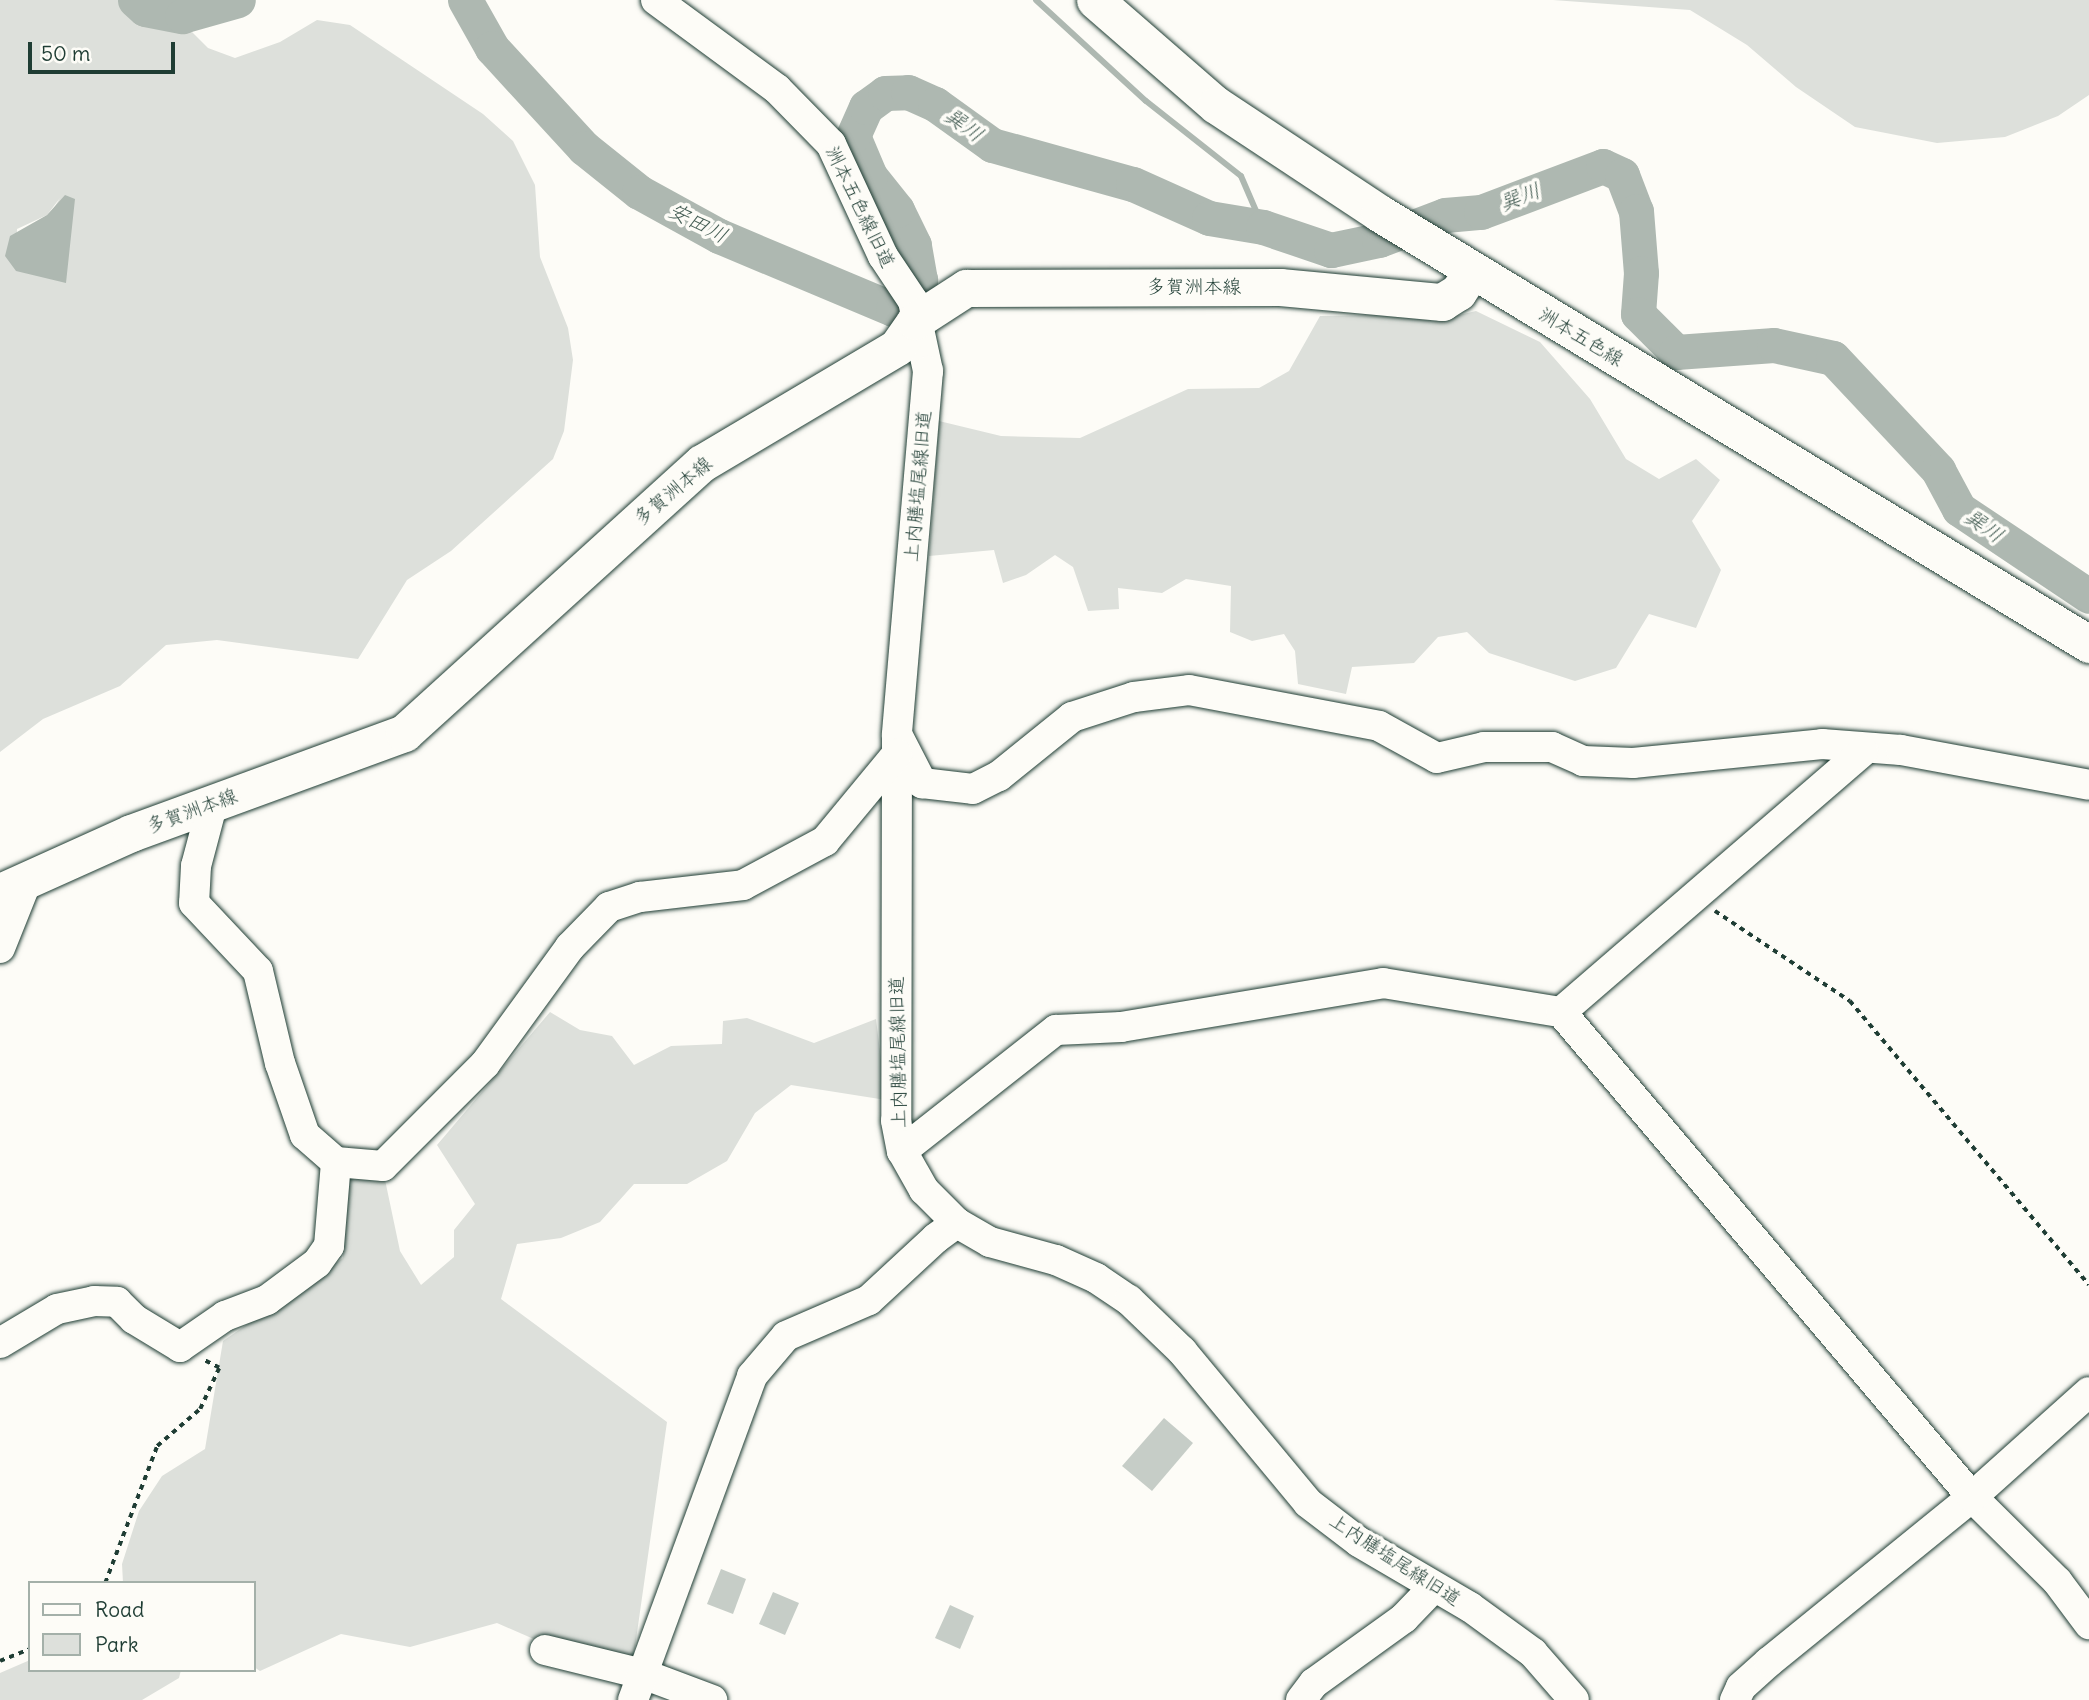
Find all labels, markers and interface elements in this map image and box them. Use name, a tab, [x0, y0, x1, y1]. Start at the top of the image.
scale bar	[32, 28, 178, 72]
text: 50 m	[41, 40, 90, 67]
water label: 巽川	[940, 102, 988, 148]
street label: 洲本五色線旧道	[821, 142, 899, 272]
water label: 巽川	[1496, 178, 1544, 216]
water label: 安田川	[664, 197, 732, 249]
street label: 多賀洲本線	[1147, 276, 1241, 298]
street label: 洲本五色線	[1534, 303, 1628, 371]
street label: 上内膳塩尾線旧道	[900, 409, 936, 563]
street label: 多賀洲本線	[629, 452, 717, 530]
water label: 巽川	[1960, 504, 2008, 548]
street label: 多賀洲本線	[143, 784, 241, 838]
street label: 上内膳塩尾線旧道	[885, 976, 911, 1128]
street label: 上内膳塩尾線旧道	[1325, 1509, 1465, 1611]
legend	[28, 1581, 256, 1672]
text: Road	[95, 1596, 144, 1623]
text: Park	[95, 1631, 138, 1658]

